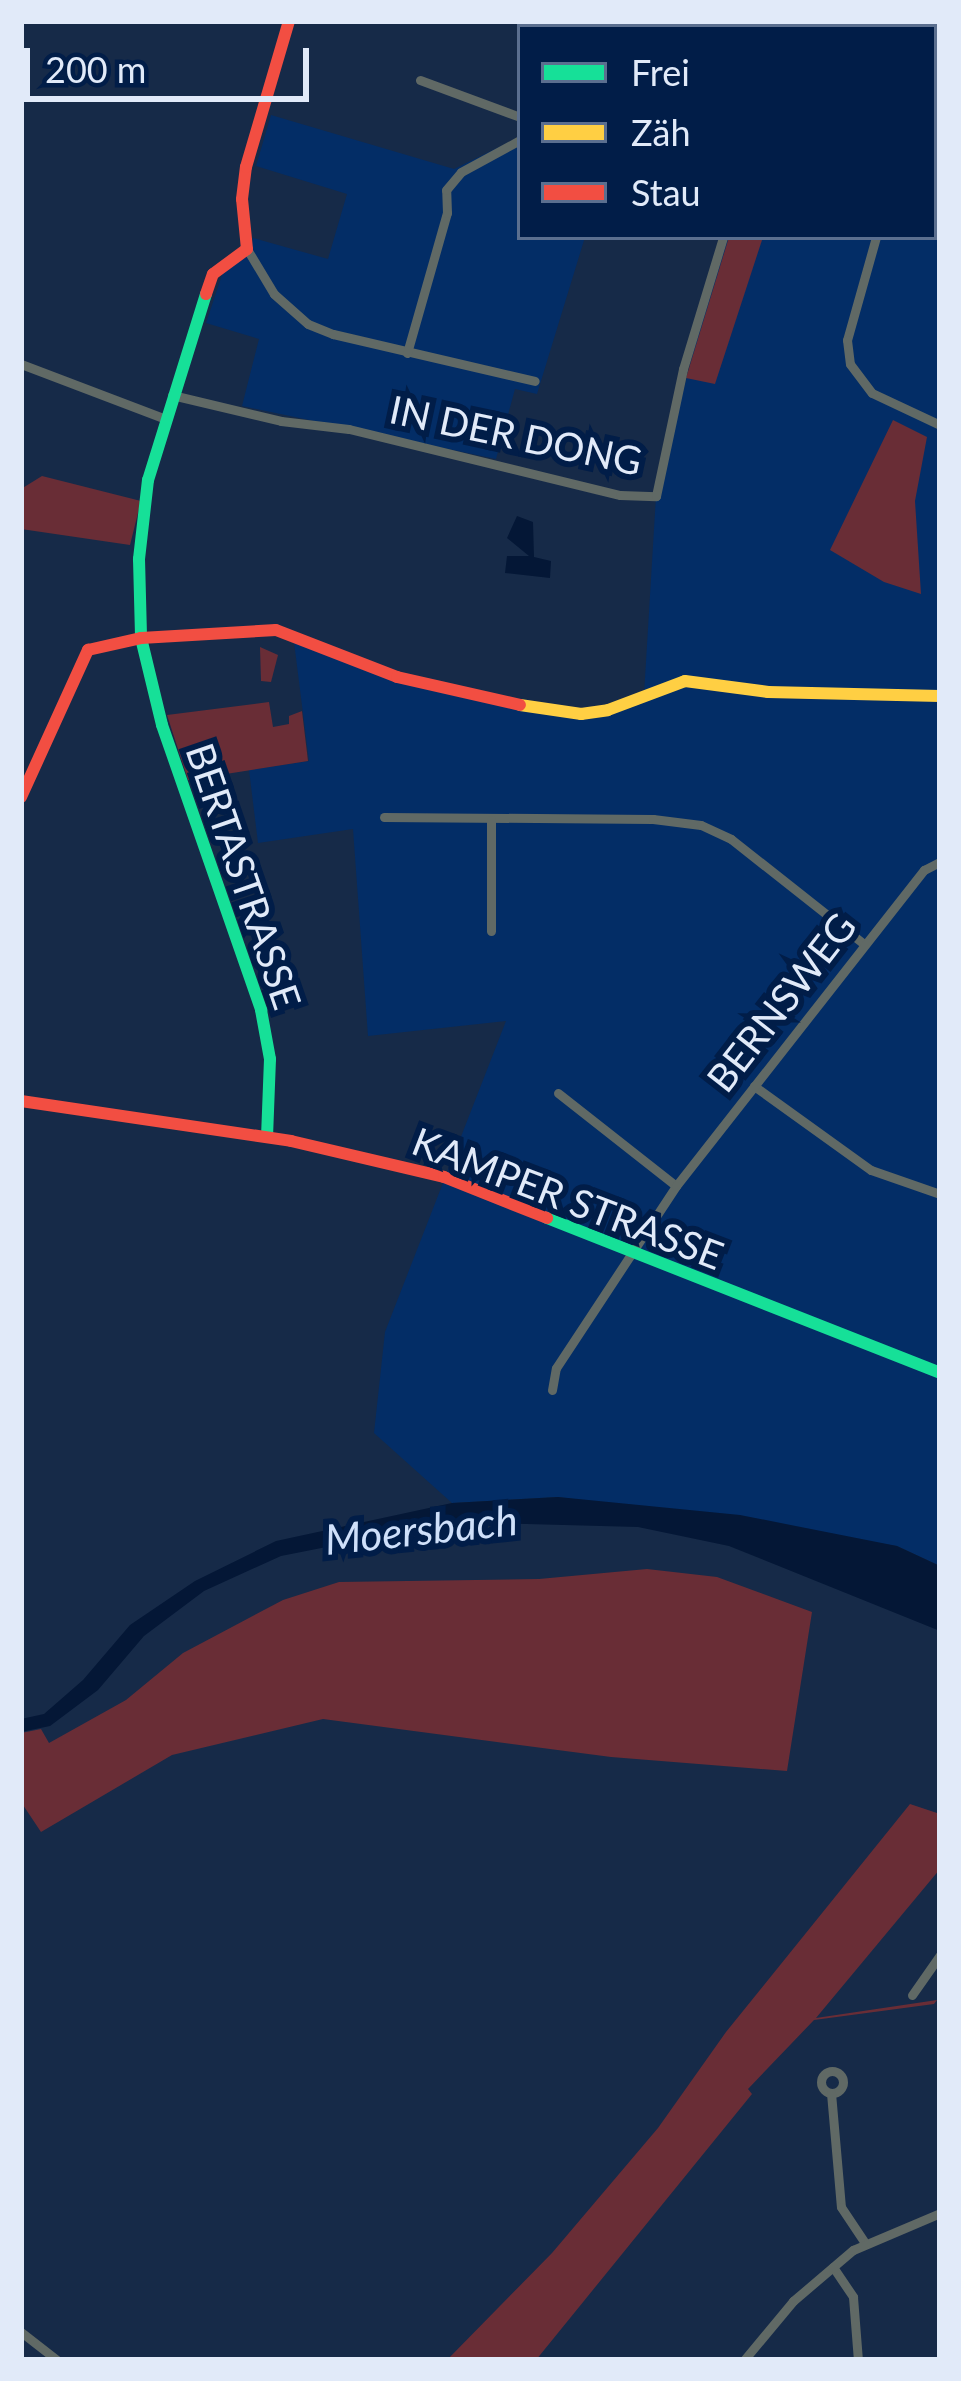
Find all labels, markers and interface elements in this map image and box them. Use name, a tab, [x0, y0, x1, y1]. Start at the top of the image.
scale bar	[30, 24, 315, 98]
legend	[517, 24, 937, 240]
text: 200 m	[45, 47, 146, 91]
text: Frei	[631, 50, 690, 94]
text: Zäh	[631, 110, 691, 154]
text: Stau	[631, 170, 701, 214]
street label: IN DER DONG	[386, 385, 646, 485]
street label: BERTASTRASSE	[177, 737, 311, 1015]
street label: BERNSWEG	[697, 903, 865, 1101]
street label: KAMPER STRASSE	[406, 1117, 730, 1279]
water label: Moersbach	[322, 1494, 520, 1564]

